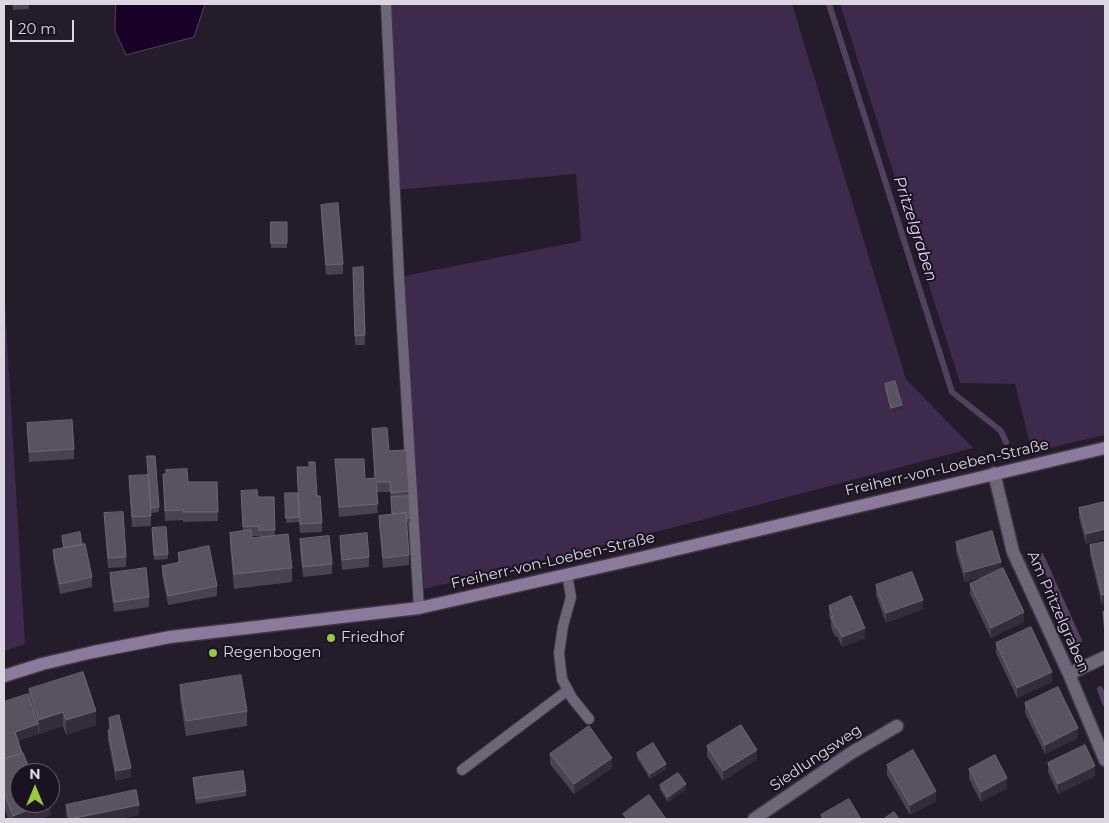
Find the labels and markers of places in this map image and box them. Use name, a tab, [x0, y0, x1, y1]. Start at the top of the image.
place label: Friedhof	[341, 629, 404, 647]
marker: Friedhof	[325, 632, 337, 644]
place label: Regenbogen	[223, 644, 321, 662]
marker: Regenbogen	[207, 647, 219, 659]

